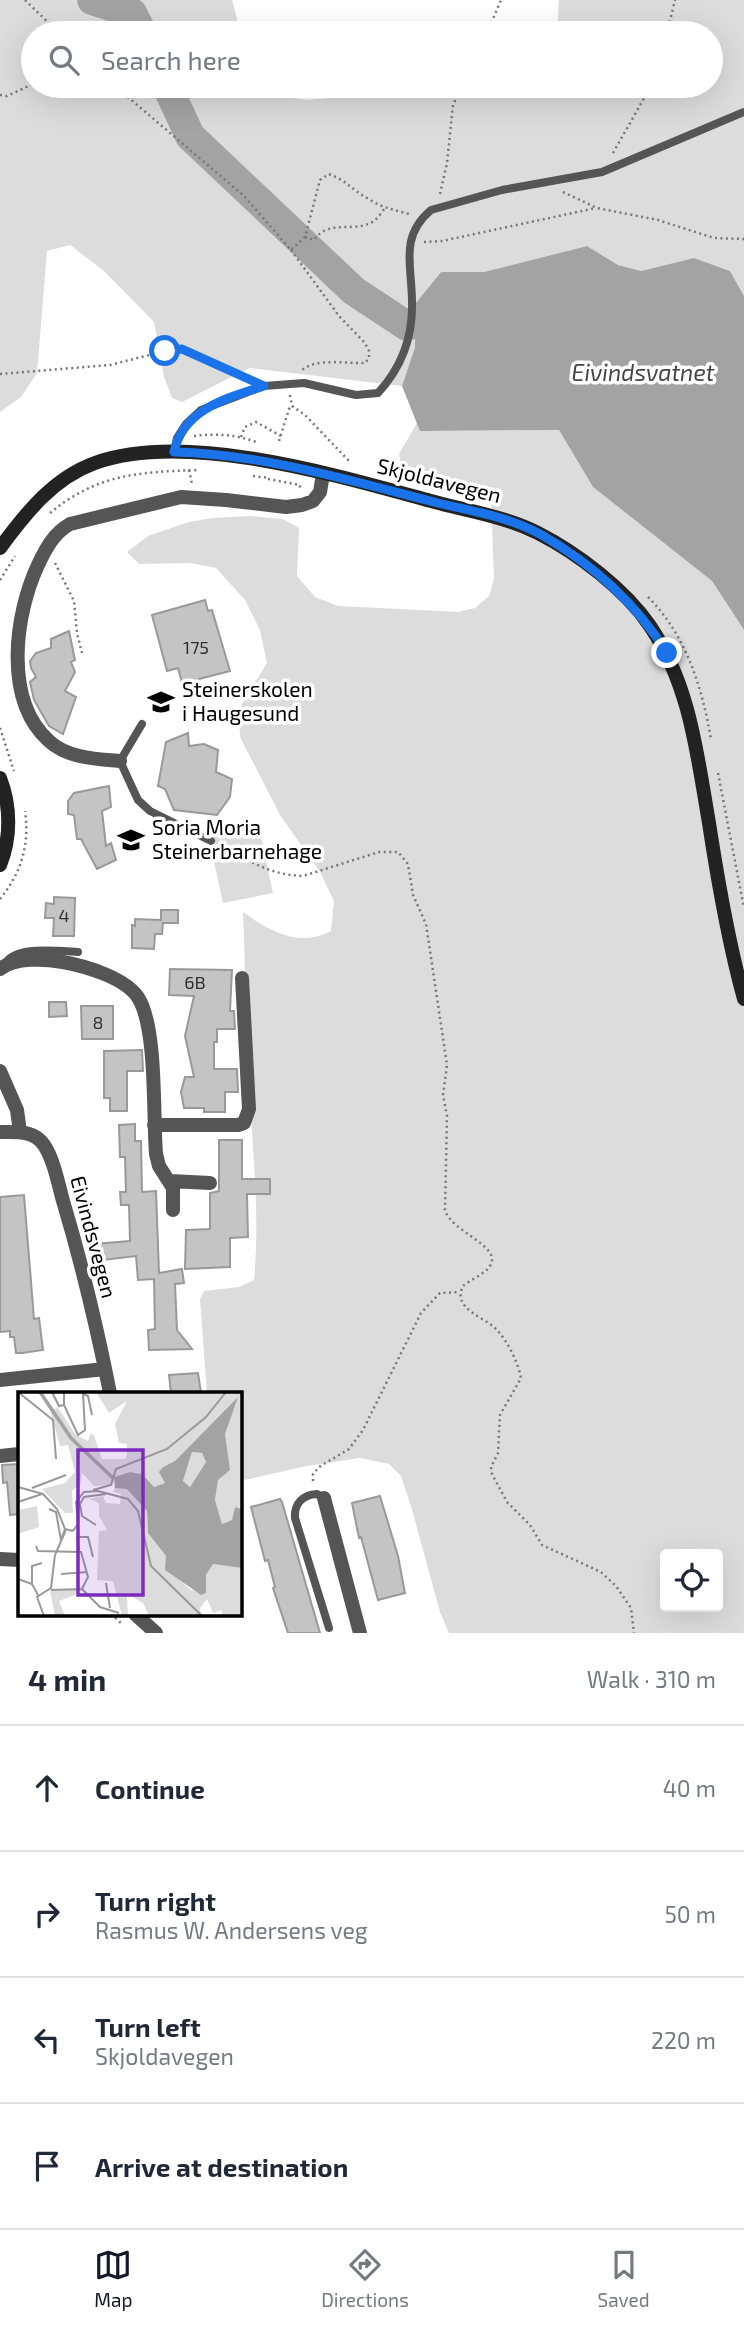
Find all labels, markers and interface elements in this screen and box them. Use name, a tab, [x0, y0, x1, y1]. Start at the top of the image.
search box	[21, 21, 723, 98]
icon: search	[45, 41, 83, 79]
text: Search here	[101, 44, 241, 75]
route start	[149, 335, 180, 366]
water label: Eivindsvatnet	[572, 358, 715, 386]
street label: Skjoldavegen	[375, 452, 504, 508]
house number: 175	[183, 636, 209, 658]
route end	[651, 637, 682, 668]
place label: Steinerskolen i Haugesund	[182, 676, 313, 725]
school or university icon: Steinerskolen i Haugesund	[146, 687, 176, 717]
place label: Soria Moria Steinerbarnehage	[152, 814, 322, 863]
school or university icon: Soria Moria Steinerbarnehage	[116, 825, 146, 855]
house number: 4	[58, 904, 70, 926]
house number: 6B	[184, 971, 206, 993]
house number: 8	[93, 1011, 103, 1033]
street label: Eivindsvegen	[66, 1173, 123, 1300]
inset map	[18, 1392, 242, 1616]
map controls	[660, 1549, 723, 1612]
button: locate	[660, 1549, 723, 1612]
text: 4 min	[28, 1661, 106, 1697]
text: Walk · 310 m	[587, 1665, 716, 1693]
icon: ahead	[28, 1769, 66, 1807]
text: Continue	[95, 1773, 205, 1804]
text: 40 m	[663, 1774, 716, 1802]
text: Turn right	[95, 1885, 216, 1916]
icon: right	[28, 1895, 66, 1933]
text: 50 m	[665, 1900, 716, 1928]
text: Rasmus W. Andersens veg	[95, 1916, 368, 1944]
text: Turn left	[95, 2011, 201, 2042]
icon: left	[28, 2021, 66, 2059]
text: 220 m	[651, 2026, 716, 2054]
text: Skjoldavegen	[95, 2042, 234, 2070]
icon: arrive	[28, 2147, 66, 2185]
text: Arrive at destination	[95, 2151, 348, 2182]
tab: Map	[94, 2246, 132, 2311]
tab: Directions	[321, 2246, 409, 2311]
tab: Saved	[597, 2246, 650, 2311]

